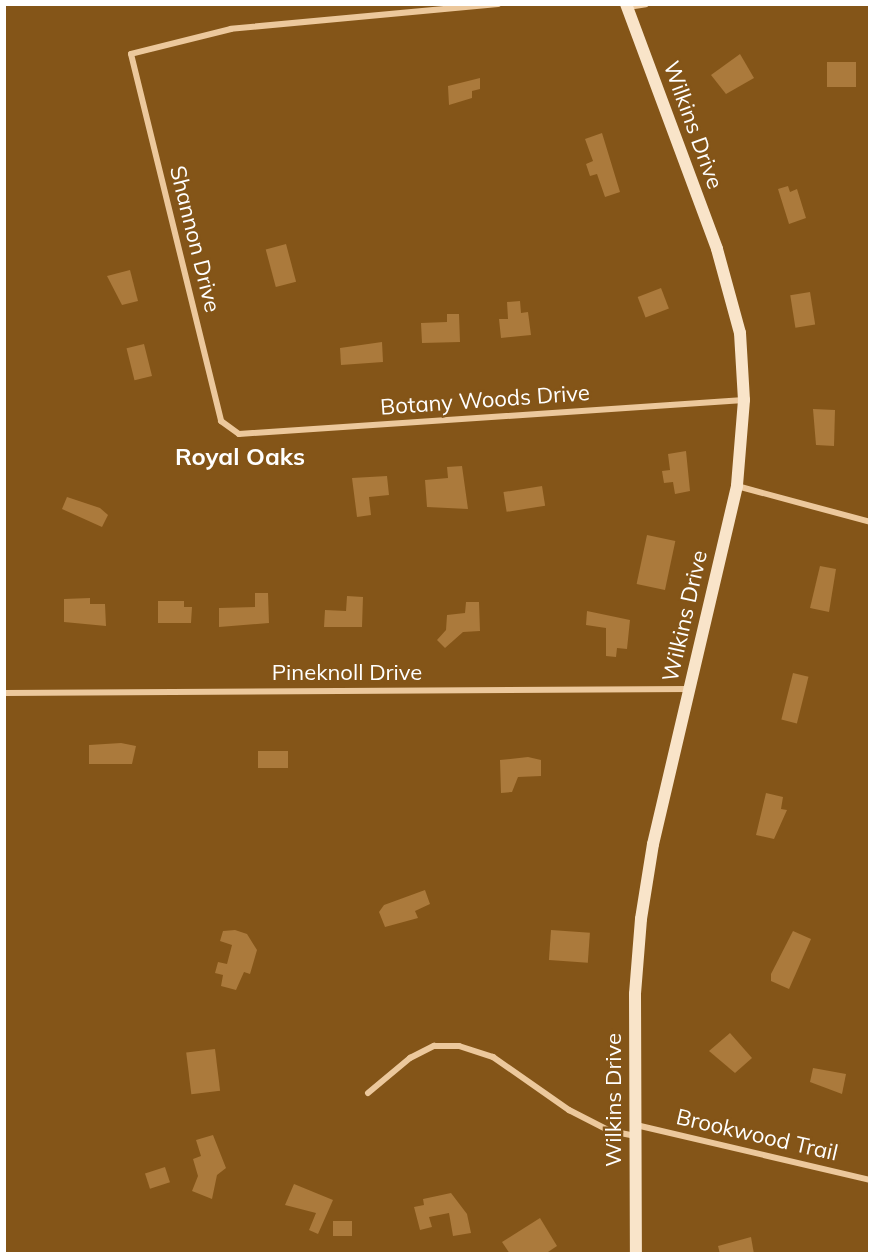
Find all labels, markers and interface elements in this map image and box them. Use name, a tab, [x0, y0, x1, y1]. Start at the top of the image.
street label: Wilkins Drive	[658, 57, 728, 193]
street label: Shannon Drive	[164, 163, 226, 315]
street label: Botany Woods Drive	[379, 380, 591, 420]
district label: Royal Oaks	[175, 443, 305, 471]
street label: Wilkins Drive	[657, 548, 713, 684]
street label: Pineknoll Drive	[272, 660, 422, 686]
street label: Wilkins Drive	[601, 1033, 627, 1167]
street label: Brookwood Trail	[674, 1104, 840, 1166]

